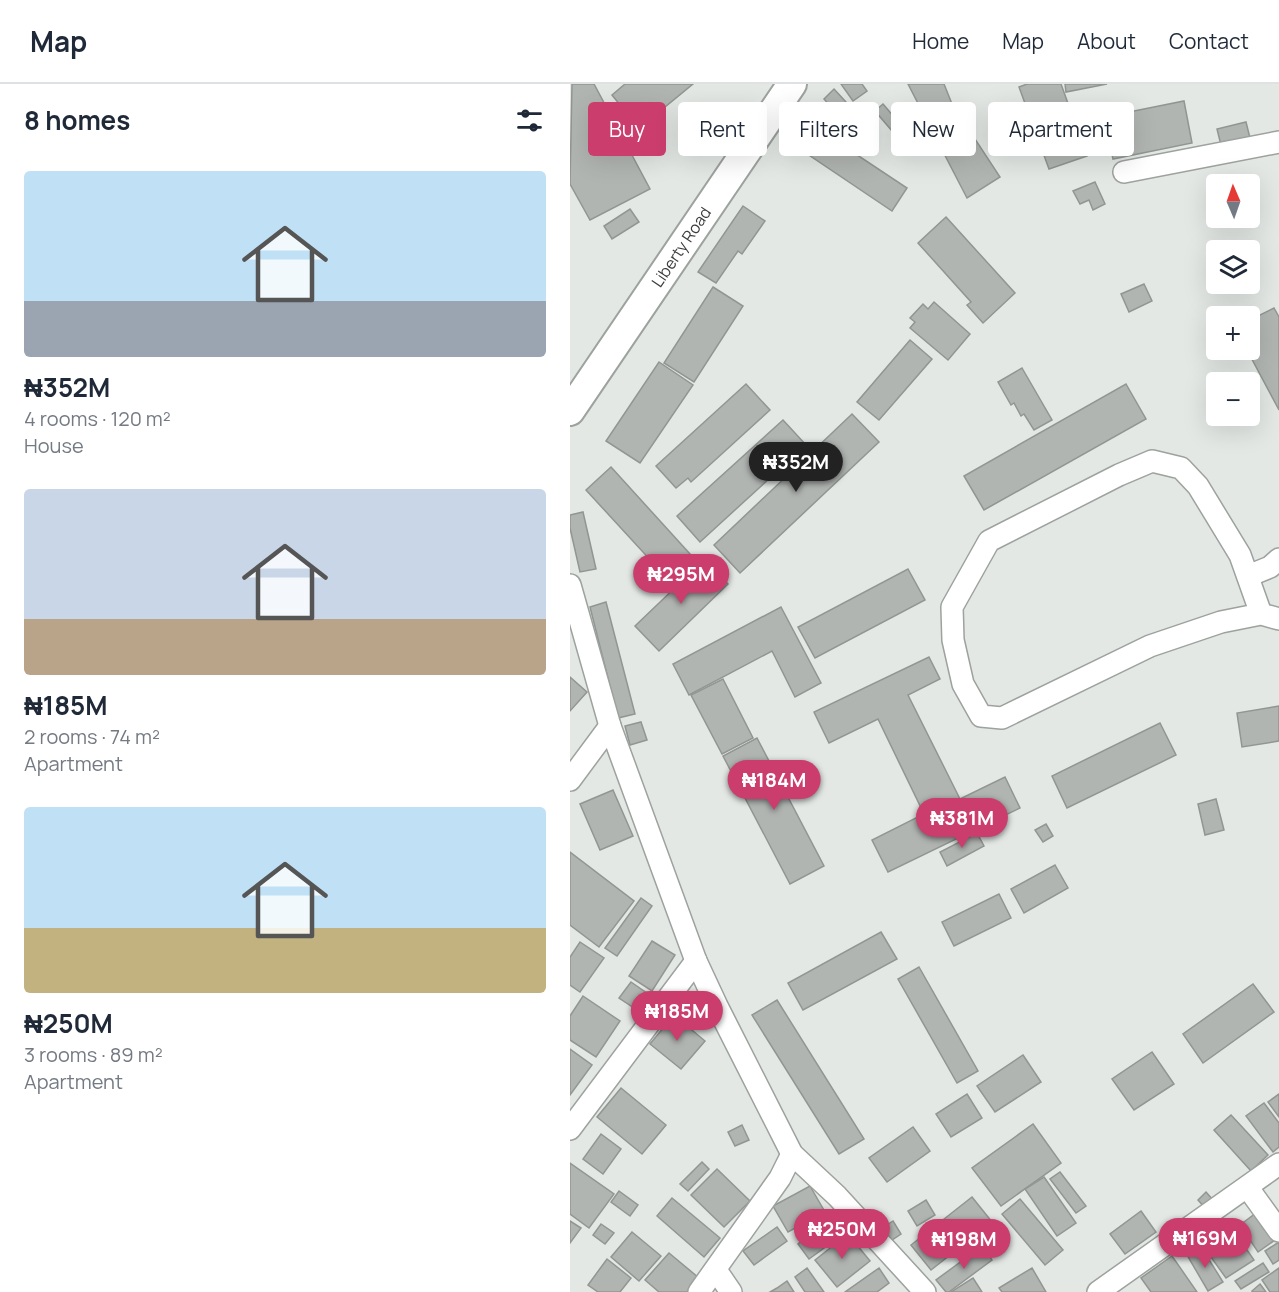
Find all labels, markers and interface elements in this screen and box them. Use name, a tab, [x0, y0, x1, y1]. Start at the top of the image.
text: Map	[30, 22, 87, 60]
text: Home	[912, 27, 969, 55]
text: Map	[1002, 27, 1044, 55]
text: About	[1077, 27, 1136, 55]
text: Contact	[1169, 27, 1249, 55]
text: 8 homes	[24, 102, 130, 138]
chip: Buy	[588, 102, 666, 156]
chip: Rent	[678, 102, 767, 156]
chip: Filters	[779, 102, 879, 156]
chip: New	[891, 102, 976, 156]
chip: Apartment	[988, 102, 1134, 156]
icon: filters	[513, 104, 546, 137]
north arrow	[1206, 174, 1260, 228]
map controls	[1206, 174, 1260, 426]
street label: Liberty Road	[646, 203, 716, 291]
icon: home	[231, 210, 339, 318]
button: layers	[1206, 240, 1260, 294]
button: +	[1206, 306, 1260, 360]
text: ₦352M	[24, 369, 110, 405]
button: −	[1206, 372, 1260, 426]
text: 4 rooms · 120 m²	[24, 405, 171, 432]
text: House	[24, 432, 84, 459]
pin: ₦352M	[754, 442, 838, 493]
text: ₦352M	[763, 448, 829, 475]
icon: home	[231, 528, 339, 636]
pin: ₦295M	[639, 554, 723, 605]
text: ₦295M	[647, 560, 715, 587]
text: ₦185M	[24, 687, 108, 723]
text: 2 rooms · 74 m²	[24, 723, 160, 750]
text: Apartment	[24, 750, 123, 777]
pin: ₦184M	[732, 760, 816, 811]
text: ₦184M	[742, 766, 806, 793]
pin: ₦381M	[920, 798, 1004, 849]
text: ₦381M	[930, 804, 994, 831]
icon: home	[231, 846, 339, 954]
pin: ₦185M	[635, 991, 719, 1042]
text: ₦185M	[645, 997, 709, 1024]
text: ₦250M	[24, 1005, 113, 1041]
text: 3 rooms · 89 m²	[24, 1041, 163, 1068]
text: Apartment	[24, 1068, 123, 1095]
pin: ₦250M	[800, 1209, 884, 1260]
text: ₦250M	[808, 1215, 876, 1242]
pin: ₦169M	[1163, 1218, 1247, 1269]
pin: ₦198M	[922, 1219, 1006, 1270]
text: ₦169M	[1173, 1224, 1237, 1251]
text: ₦198M	[932, 1225, 996, 1252]

